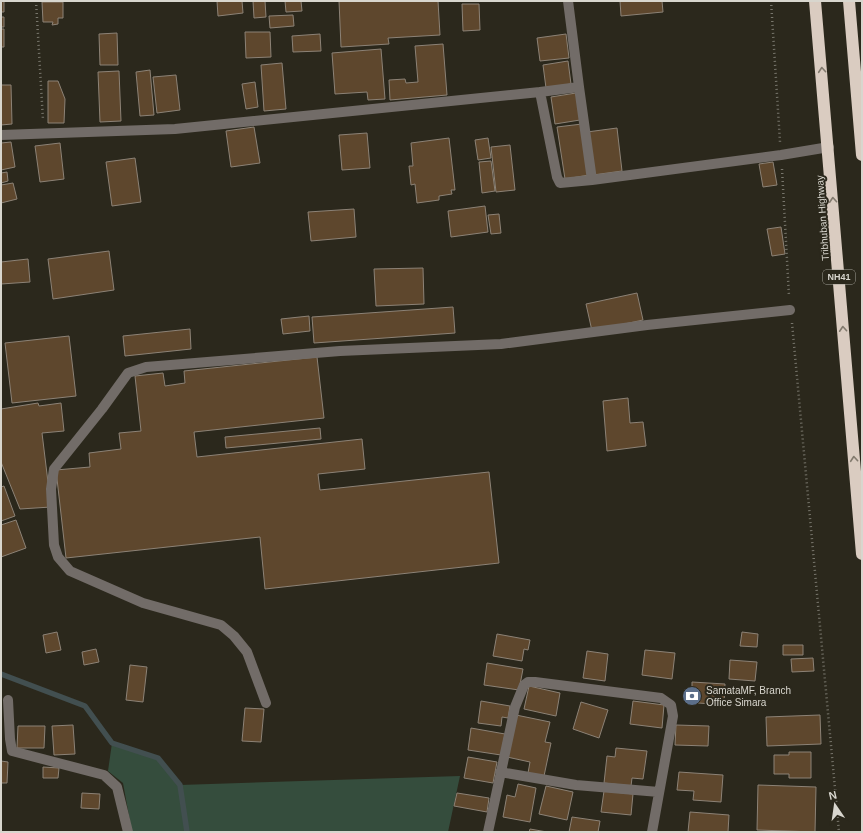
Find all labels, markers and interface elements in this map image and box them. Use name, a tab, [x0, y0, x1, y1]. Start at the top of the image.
one-way arrow	[817, 67, 826, 73]
street label: Tribhuban Highway	[814, 175, 831, 261]
one-way arrow	[828, 197, 837, 203]
road number: NH41	[823, 270, 855, 284]
one-way arrow	[838, 326, 847, 332]
one-way arrow	[849, 456, 858, 462]
bank icon: SamataMF, Branch Office Simara	[681, 685, 703, 707]
place label: SamataMF, Branch Office Simara	[706, 685, 791, 708]
north arrow	[815, 785, 855, 825]
text: N	[828, 789, 838, 802]

